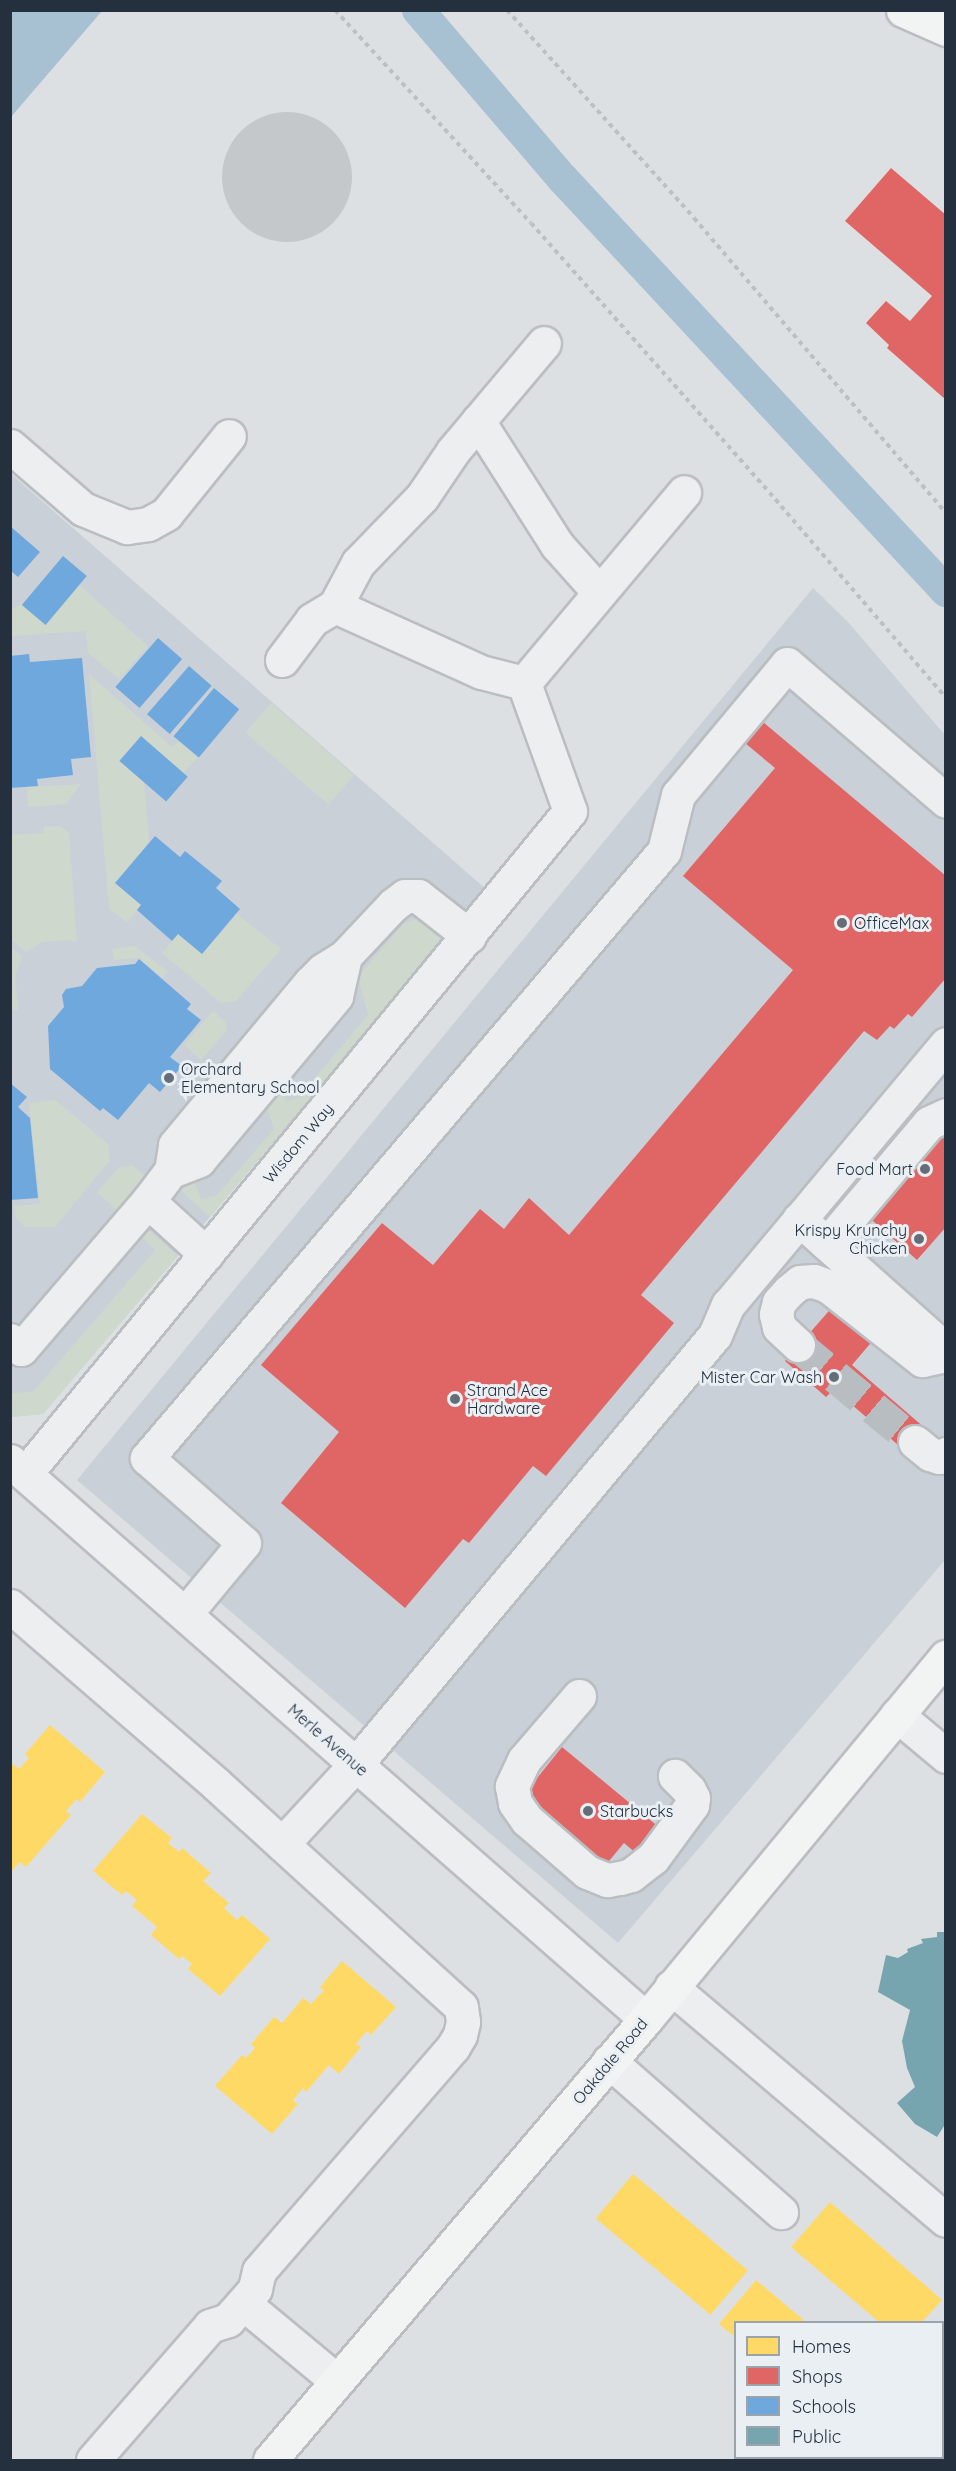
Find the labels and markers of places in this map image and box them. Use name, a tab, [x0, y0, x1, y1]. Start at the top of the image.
place label: OfficeMax	[854, 913, 929, 933]
marker: OfficeMax	[835, 916, 849, 930]
place label: Orchard Elementary School	[181, 1059, 320, 1097]
marker: Orchard Elementary School	[162, 1071, 176, 1085]
place label: Food Mart	[836, 1159, 913, 1179]
marker: Food Mart	[918, 1162, 932, 1176]
place label: Krispy Krunchy Chicken	[795, 1220, 907, 1258]
marker: Krispy Krunchy Chicken	[912, 1232, 926, 1246]
place label: Mister Car Wash	[701, 1367, 822, 1387]
marker: Mister Car Wash	[827, 1370, 841, 1384]
place label: Strand Ace Hardware	[467, 1380, 548, 1418]
marker: Strand Ace Hardware	[448, 1392, 462, 1406]
place label: Starbucks	[600, 1801, 673, 1821]
marker: Starbucks	[581, 1804, 595, 1818]

